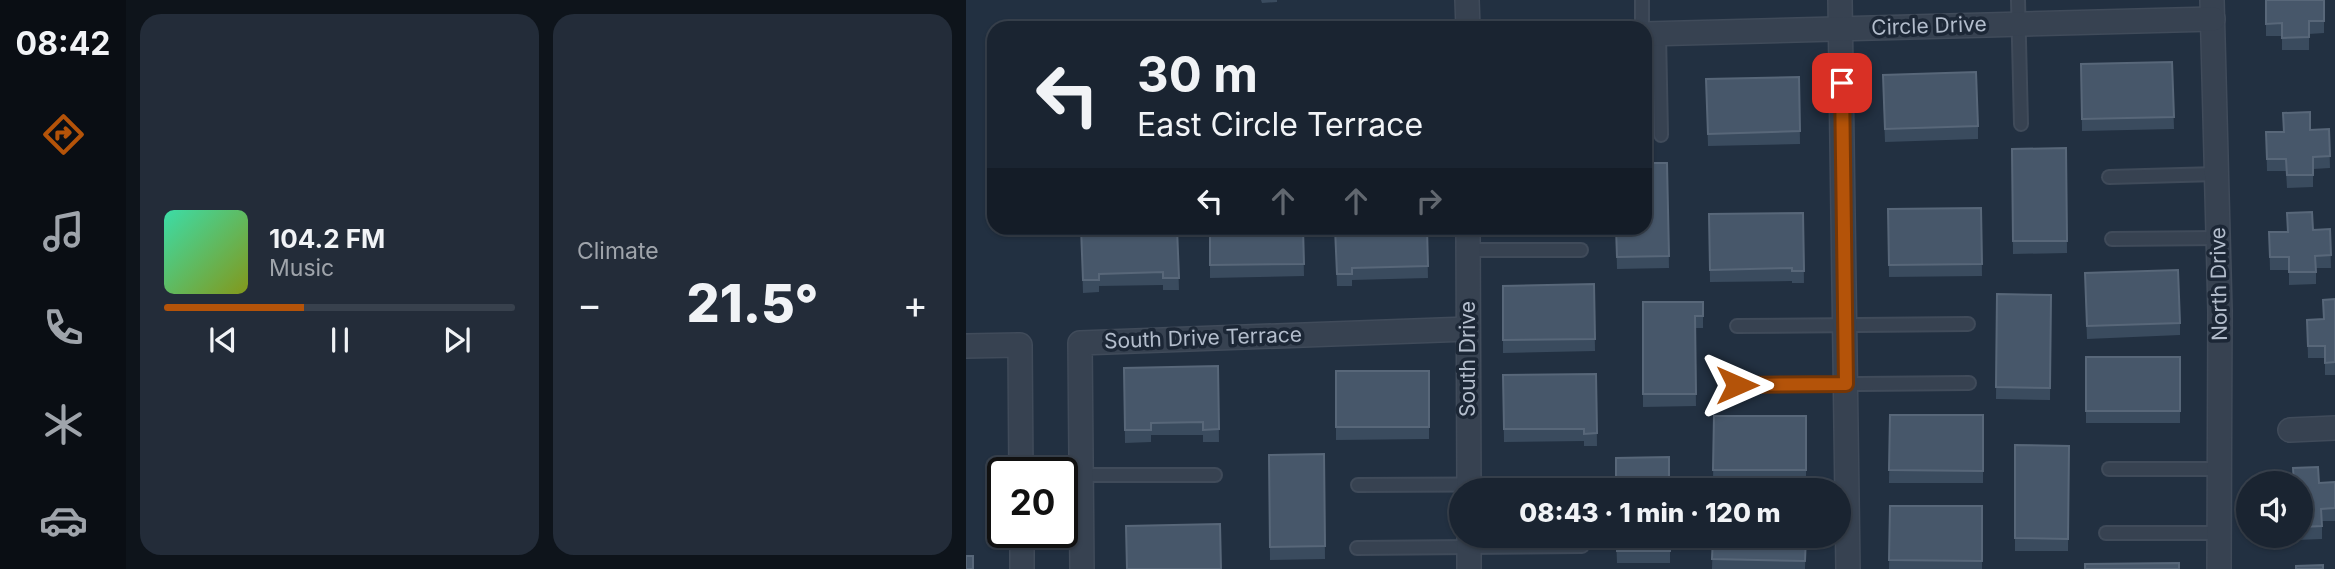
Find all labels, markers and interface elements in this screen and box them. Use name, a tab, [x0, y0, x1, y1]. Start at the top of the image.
street label: Circle Drive	[1871, 11, 1987, 40]
text: 08:42	[16, 24, 110, 63]
text: 30 m	[1137, 45, 1258, 104]
icon: left	[1022, 49, 1113, 140]
pin	[1812, 53, 1872, 113]
icon: arrive	[1823, 64, 1861, 102]
text: East Circle Terrace	[1137, 105, 1423, 144]
icon: directions	[39, 110, 88, 159]
icon: left	[1191, 182, 1229, 220]
icon: ahead	[1264, 182, 1302, 220]
icon: ahead	[1337, 182, 1375, 220]
icon: right	[1410, 182, 1448, 220]
icon: music	[39, 207, 88, 256]
text: 104.2 FM	[269, 223, 385, 254]
street label: North Drive	[2205, 227, 2232, 341]
text: Climate	[577, 237, 659, 265]
text: Music	[269, 254, 334, 282]
text: 21.5°	[687, 272, 818, 335]
text: −	[577, 281, 602, 327]
text: +	[903, 281, 928, 327]
street label: South Drive	[1455, 301, 1480, 417]
icon: phone	[39, 303, 88, 352]
icon: previous	[204, 321, 242, 359]
icon: pause	[321, 321, 359, 359]
icon: next	[438, 321, 476, 359]
street label: South Drive Terrace	[1104, 322, 1302, 353]
position arrow	[1700, 348, 1774, 422]
icon: climate	[39, 400, 88, 449]
speed limit sign: 20	[987, 457, 1078, 548]
map controls	[2236, 471, 2313, 548]
button: sound	[2236, 471, 2313, 548]
icon: car	[39, 496, 88, 545]
text: 08:43 · 1 min · 120 m	[1519, 497, 1781, 528]

